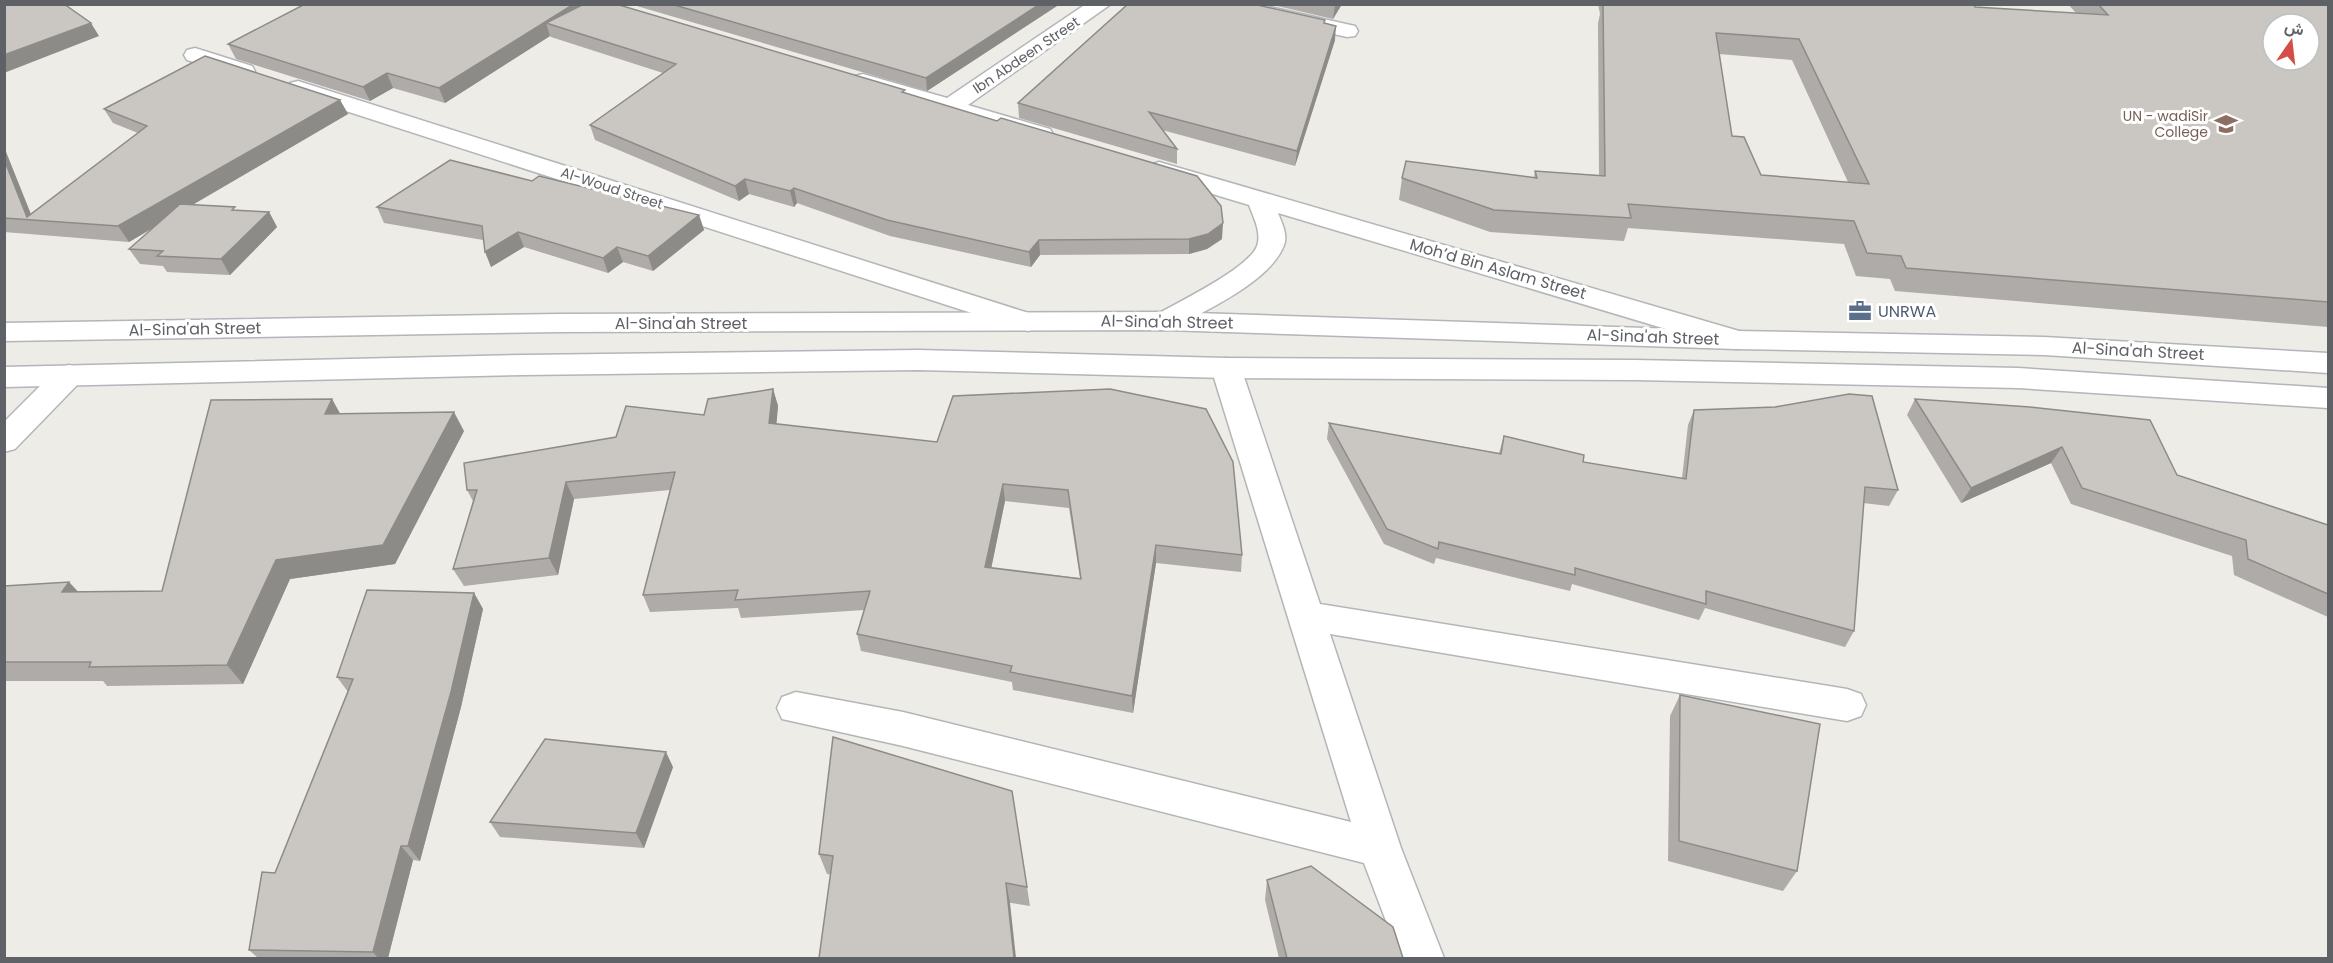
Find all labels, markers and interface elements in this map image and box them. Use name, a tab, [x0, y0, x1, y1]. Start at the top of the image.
street label: Ibn Abdeen Street	[969, 12, 1083, 98]
north arrow	[2261, 12, 2321, 72]
text: ش	[2282, 14, 2307, 41]
place label: UN - wadiSir College	[2123, 106, 2208, 142]
school or university icon: UN - wadiSir College	[2213, 111, 2239, 137]
street label: Al-Woud Street	[558, 162, 666, 214]
street label: Moh’d Bin Aslam Street	[1407, 233, 1589, 305]
office icon: UNRWA	[1847, 298, 1873, 324]
place label: UNRWA	[1878, 300, 1936, 323]
street label: Al-Sina'ah Street	[1100, 309, 1234, 335]
street label: Al-Sina'ah Street	[615, 312, 747, 335]
street label: Al-Sina'ah Street	[128, 316, 262, 342]
street label: Al-Sina'ah Street	[1586, 323, 1720, 351]
street label: Al-Sina'ah Street	[2071, 336, 2205, 366]

